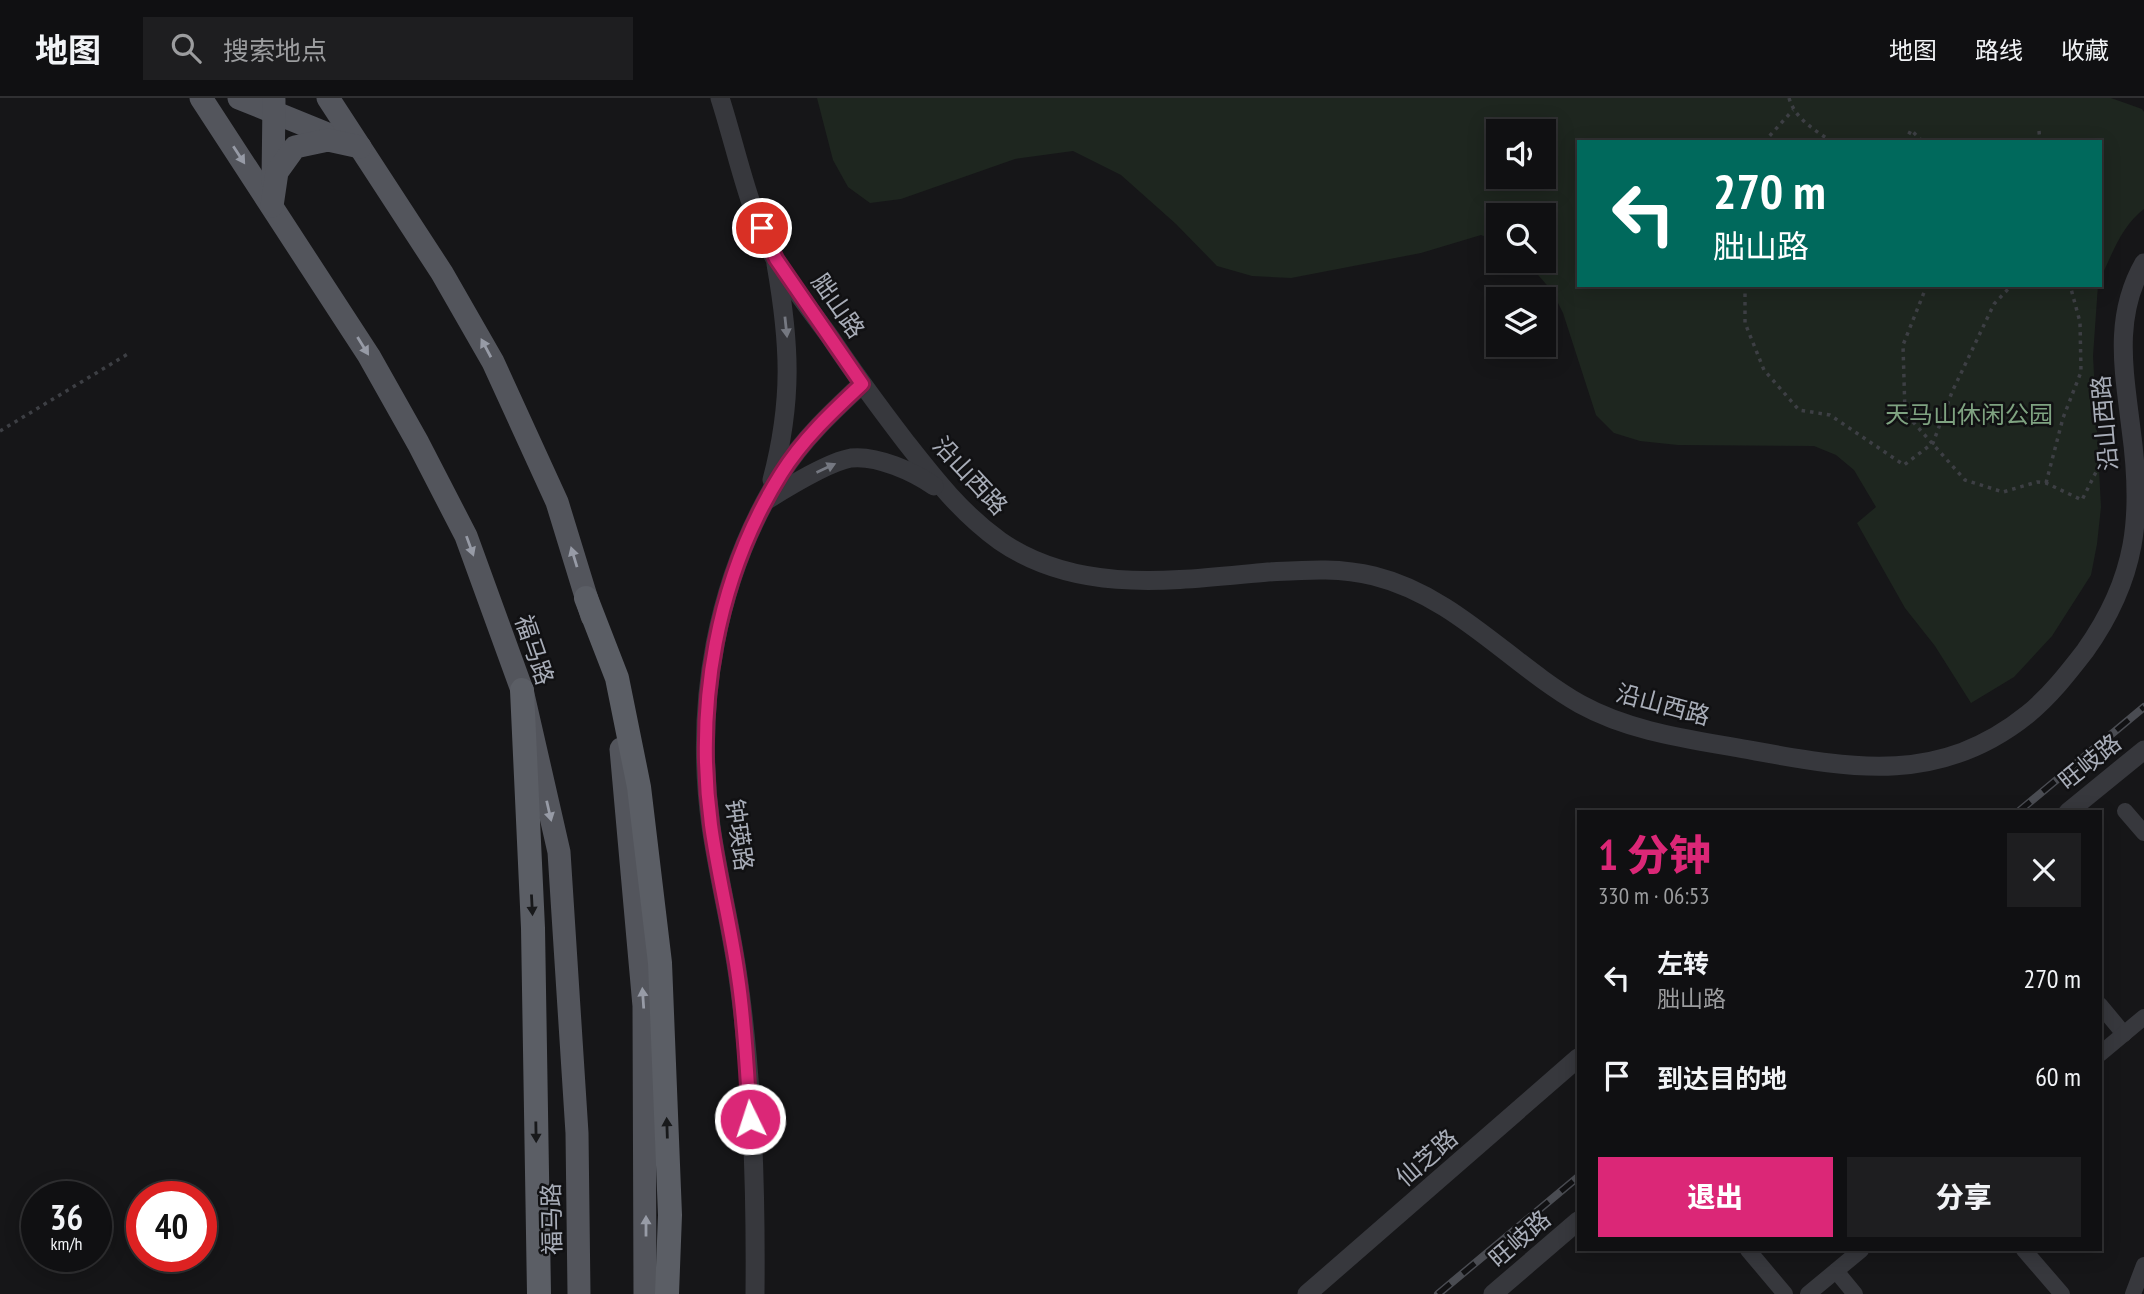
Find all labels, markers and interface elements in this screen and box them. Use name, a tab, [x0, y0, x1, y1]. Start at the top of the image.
search box	[143, 17, 633, 80]
text: 地图	[35, 28, 101, 71]
icon: search	[167, 29, 205, 67]
text: 搜索地点	[223, 34, 327, 67]
text: 地图	[1889, 35, 1937, 66]
text: 路线	[1975, 35, 2023, 66]
text: 收藏	[2061, 35, 2109, 66]
map controls	[1486, 119, 1556, 357]
button: sound	[1486, 119, 1556, 189]
one-way arrow	[232, 146, 246, 164]
text: 270 m	[1713, 159, 1826, 223]
icon: left	[1598, 168, 1689, 259]
pin	[732, 198, 792, 258]
button: search	[1486, 203, 1556, 273]
icon: arrive	[743, 209, 781, 247]
text: 胐山路	[1713, 225, 1809, 267]
street label: 胐山路	[805, 267, 872, 344]
button: layers	[1486, 287, 1556, 357]
one-way arrow	[780, 316, 791, 338]
one-way arrow	[356, 336, 369, 356]
one-way arrow	[480, 338, 491, 358]
street label: 沿山西路	[2085, 374, 2124, 472]
park label: 天马山休闲公园	[1885, 399, 2053, 430]
street label: 沿山西路	[926, 430, 1014, 521]
one-way arrow	[816, 463, 836, 474]
one-way arrow	[465, 536, 476, 557]
one-way arrow	[568, 547, 578, 568]
street label: 福马路	[508, 611, 561, 689]
street label: 沿山西路	[1613, 677, 1714, 732]
street label: 旺岐路	[2052, 727, 2127, 796]
street label: 钟瑛路	[719, 797, 760, 873]
one-way arrow	[544, 800, 555, 822]
text: 1 分钟	[1598, 827, 1711, 882]
button: close	[2007, 833, 2081, 907]
text: 330 m · 06:53	[1598, 881, 1710, 910]
one-way arrow	[526, 894, 537, 916]
text: 左转	[1657, 947, 1709, 980]
icon: left	[1598, 959, 1636, 997]
text: 270 m	[2023, 962, 2081, 995]
text: 胐山路	[1657, 984, 1726, 1013]
one-way arrow	[637, 987, 648, 1009]
icon: arrive	[1598, 1057, 1636, 1095]
text: 60 m	[2035, 1060, 2081, 1093]
text: 到达目的地	[1657, 1062, 1787, 1095]
position arrow	[713, 1082, 787, 1156]
one-way arrow	[661, 1117, 672, 1139]
one-way arrow	[531, 1122, 542, 1144]
street label: 仙芝路	[1389, 1122, 1464, 1193]
button: 退出	[1598, 1157, 1833, 1237]
button: 分享	[1847, 1157, 2081, 1237]
speed limit sign: 40	[126, 1181, 217, 1272]
street label: 福马路	[535, 1183, 568, 1255]
text: 36	[50, 1194, 83, 1240]
street label: 旺岐路	[1482, 1203, 1557, 1274]
one-way arrow	[640, 1215, 651, 1237]
text: km/h	[51, 1232, 82, 1255]

